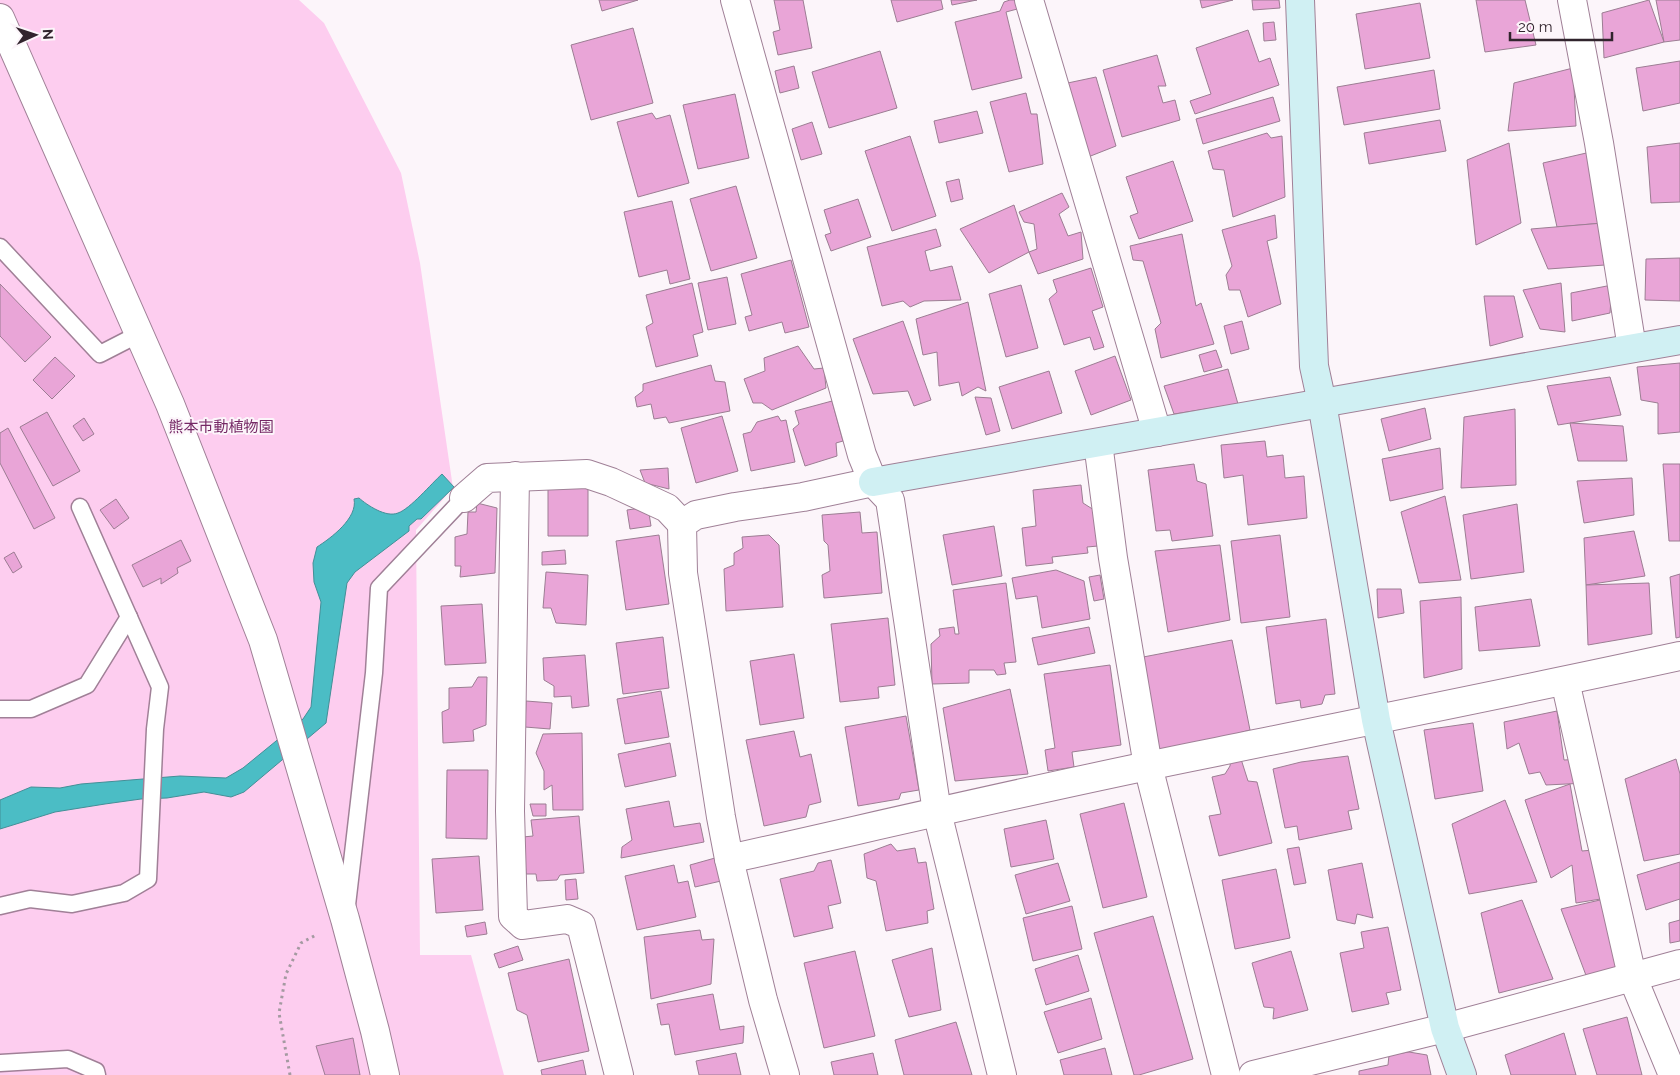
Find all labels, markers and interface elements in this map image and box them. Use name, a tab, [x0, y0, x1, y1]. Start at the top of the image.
north arrow	[10, 10, 60, 60]
scale bar	[1510, 10, 1612, 42]
text: 20 m	[1518, 18, 1553, 36]
text: N	[40, 29, 56, 40]
park label: 熊本市動植物園	[168, 418, 274, 436]

